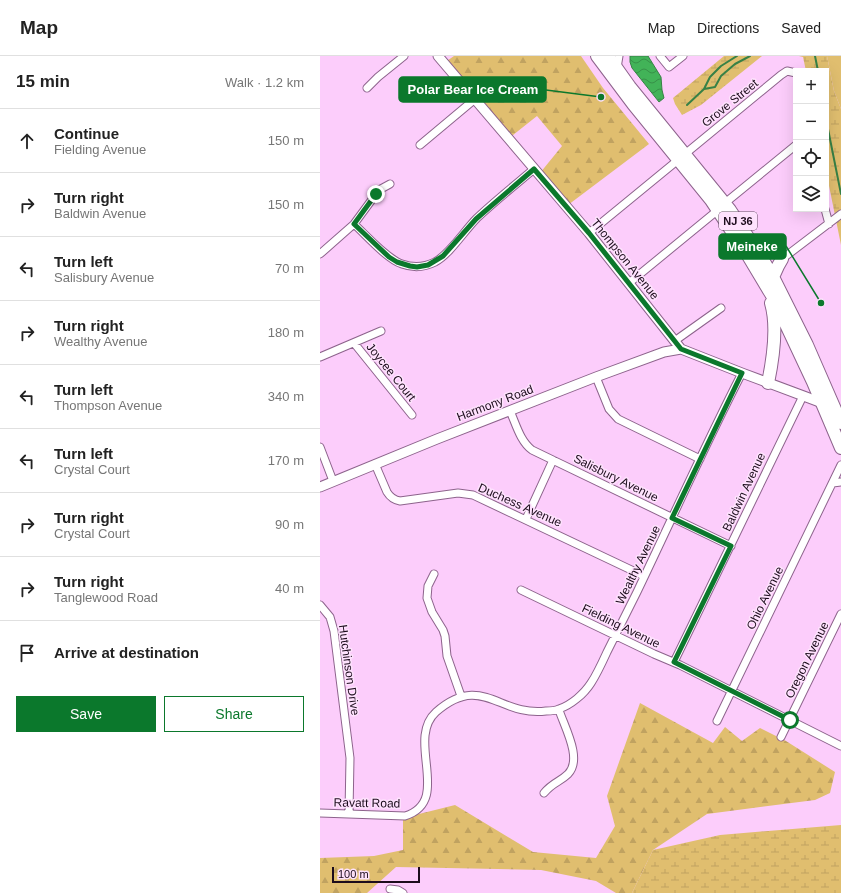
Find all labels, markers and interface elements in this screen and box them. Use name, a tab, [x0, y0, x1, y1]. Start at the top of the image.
text: Map	[20, 17, 58, 38]
text: Map	[648, 20, 675, 36]
text: Directions	[697, 20, 759, 36]
text: Saved	[781, 20, 821, 36]
map controls	[793, 68, 829, 212]
button: +	[793, 68, 829, 104]
text: 15 min	[16, 72, 70, 91]
text: Walk · 1.2 km	[225, 75, 304, 90]
street label: Grove Street	[699, 76, 761, 130]
callout: Polar Bear Ice Cream	[399, 77, 546, 102]
text: Polar Bear Ice Cream	[408, 82, 538, 97]
button: −	[793, 104, 829, 140]
text: Continue	[54, 125, 119, 142]
icon: ahead	[16, 130, 38, 152]
text: 150 m	[268, 133, 304, 148]
button: locate	[793, 140, 829, 176]
text: Fielding Avenue	[54, 142, 146, 157]
button: layers	[793, 176, 829, 212]
route end	[367, 185, 385, 203]
text: Turn right	[54, 189, 124, 206]
icon: right	[16, 194, 38, 216]
text: 150 m	[268, 197, 304, 212]
text: Baldwin Avenue	[54, 206, 146, 221]
road number: NJ 36	[719, 212, 757, 230]
street label: Thompson Avenue	[588, 216, 662, 302]
callout: Meineke	[719, 234, 786, 259]
text: Meineke	[726, 239, 778, 254]
text: Turn left	[54, 253, 113, 270]
icon: left	[16, 258, 38, 280]
text: 70 m	[275, 261, 304, 276]
text: Salisbury Avenue	[54, 270, 154, 285]
text: Turn right	[54, 317, 124, 334]
icon: right	[16, 322, 38, 344]
text: 180 m	[268, 325, 304, 340]
text: Wealthy Avenue	[54, 334, 147, 349]
street label: Joycee Court	[363, 340, 419, 404]
text: Turn left	[54, 381, 113, 398]
street label: Harmony Road	[455, 382, 535, 424]
icon: left	[16, 386, 38, 408]
text: 340 m	[268, 389, 304, 404]
text: Thompson Avenue	[54, 398, 162, 413]
text: Turn left	[54, 445, 113, 462]
icon: left	[16, 450, 38, 472]
street label: Baldwin Avenue	[720, 450, 768, 534]
street label: Salisbury Avenue	[571, 451, 661, 505]
text: 170 m	[268, 453, 304, 468]
text: Crystal Court	[54, 462, 130, 477]
street label: Duchess Avenue	[476, 480, 564, 530]
text: Turn right	[54, 509, 124, 526]
icon: right	[16, 514, 38, 536]
text: 90 m	[275, 517, 304, 532]
street label: Wealthy Avenue	[613, 523, 663, 607]
text: Crystal Court	[54, 526, 130, 541]
street label: Ohio Avenue	[744, 564, 786, 632]
text: Turn right	[54, 573, 124, 590]
icon: right	[16, 578, 38, 600]
text: 40 m	[275, 581, 304, 596]
text: Tanglewood Road	[54, 590, 158, 605]
street label: Fielding Avenue	[580, 601, 663, 651]
street label: Oregon Avenue	[782, 619, 832, 700]
street label: Hutchinson Drive	[336, 624, 362, 717]
icon: arrive	[16, 642, 38, 664]
text: Arrive at destination	[54, 644, 199, 661]
button: Save	[16, 696, 156, 732]
button: Share	[164, 696, 304, 732]
route start	[781, 711, 799, 729]
street label: Ravatt Road	[334, 795, 400, 811]
scale bar	[332, 865, 420, 884]
text: 100 m	[338, 868, 369, 880]

